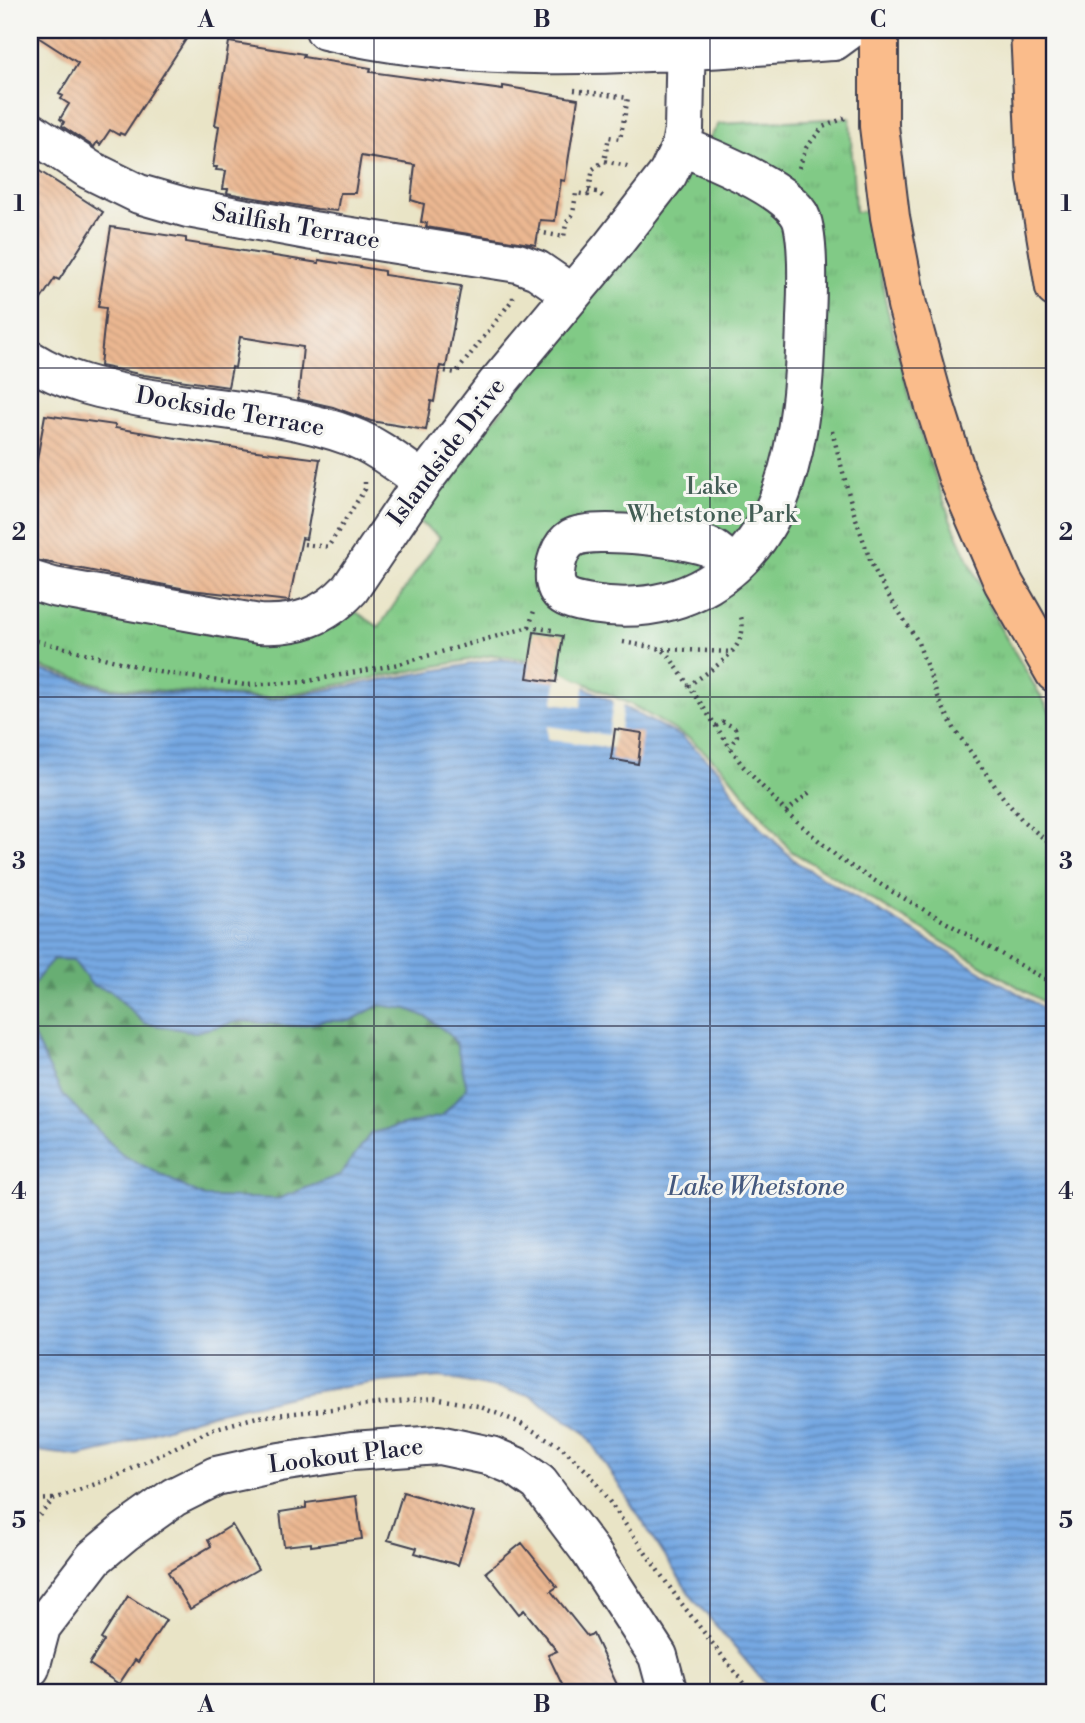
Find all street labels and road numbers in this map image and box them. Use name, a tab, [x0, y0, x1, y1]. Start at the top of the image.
street label: Sailfish Terrace	[210, 197, 382, 257]
street label: Islandside Drive	[382, 372, 512, 532]
street label: Dockside Terrace	[133, 381, 327, 443]
street label: Lookout Place	[267, 1432, 425, 1480]

